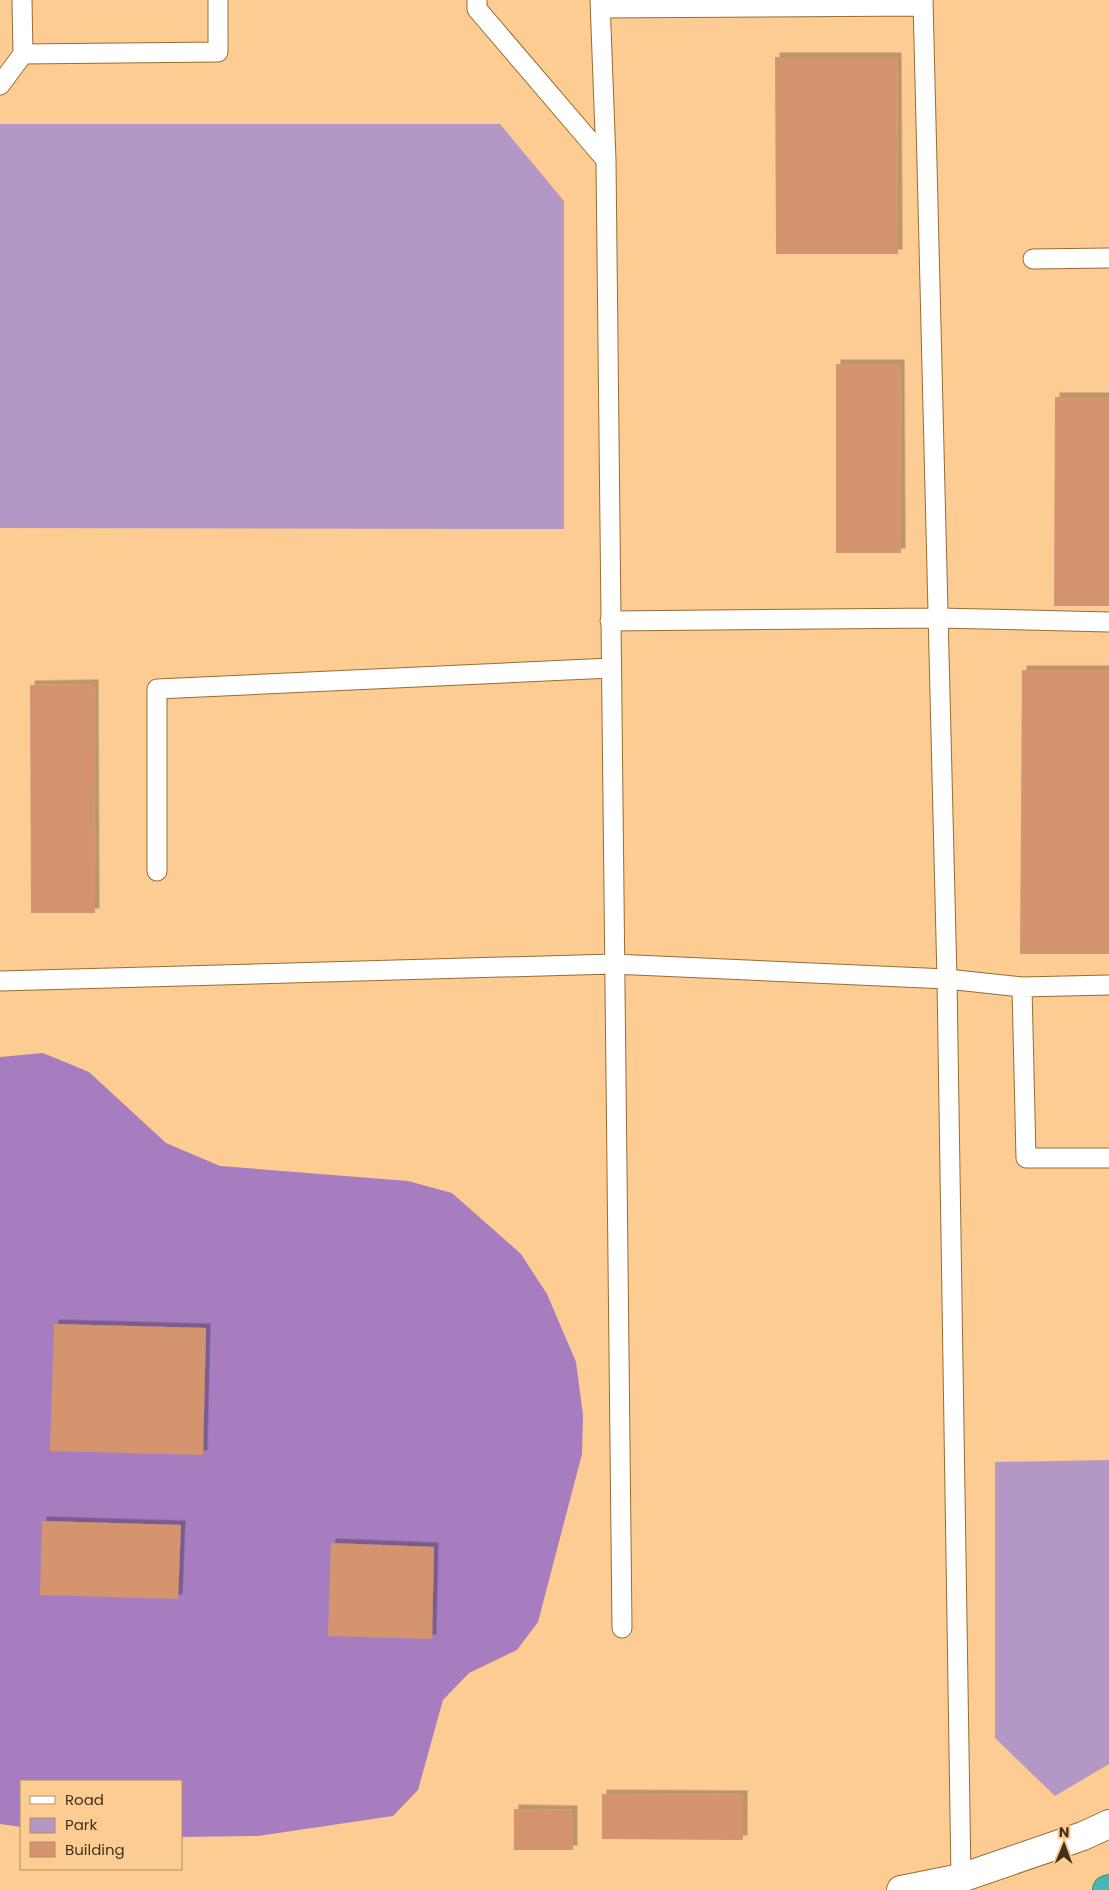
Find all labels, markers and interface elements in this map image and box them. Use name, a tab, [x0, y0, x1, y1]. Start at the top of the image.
legend	[20, 1780, 182, 1870]
text: Road	[65, 1789, 104, 1810]
text: Park	[65, 1814, 97, 1835]
north arrow	[1039, 1820, 1089, 1870]
text: N	[1059, 1822, 1070, 1842]
text: Building	[65, 1839, 125, 1860]

